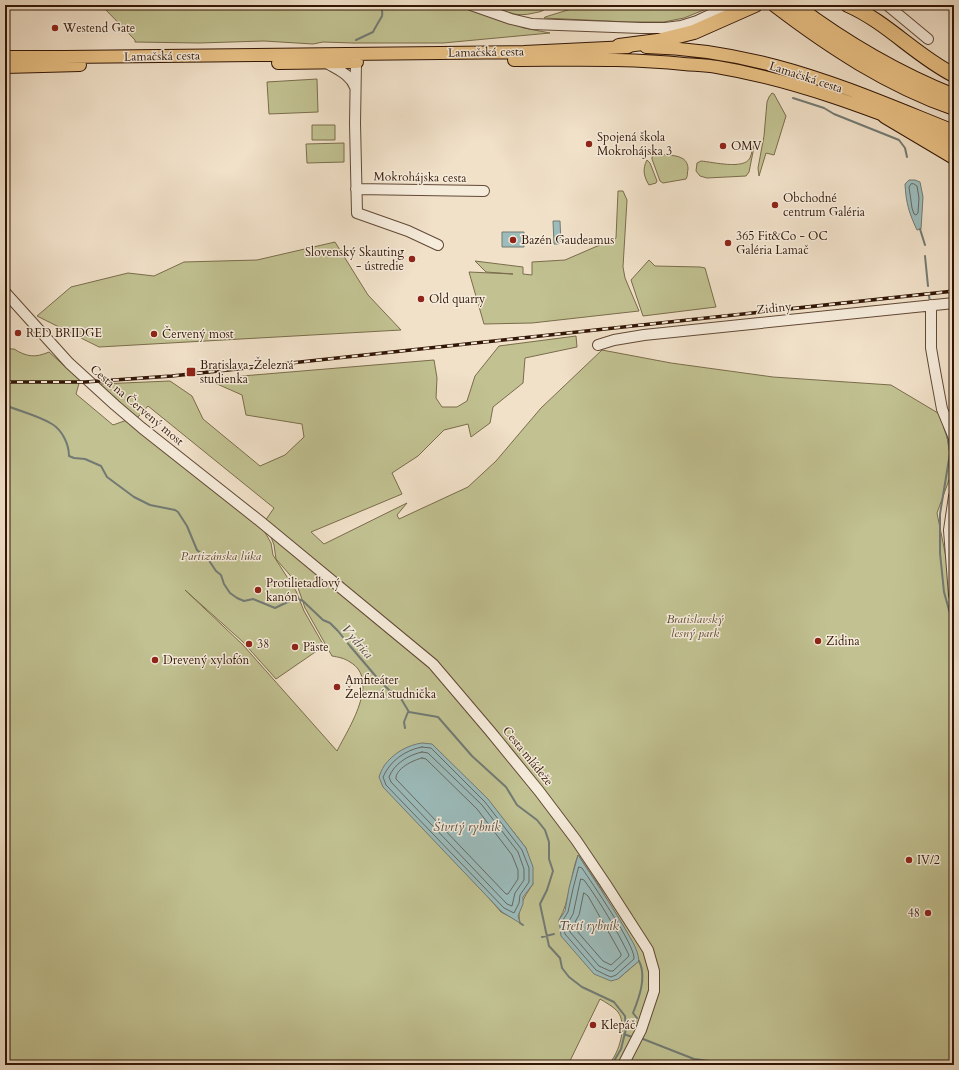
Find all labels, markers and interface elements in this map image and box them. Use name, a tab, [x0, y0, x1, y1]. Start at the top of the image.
place label: Westend Gate	[62, 20, 135, 36]
marker: Westend Gate	[50, 23, 60, 33]
street label: Lamačská cesta	[448, 43, 525, 61]
street label: Lamačská cesta	[124, 47, 201, 65]
street label: Lamačská cesta	[767, 58, 845, 97]
place label: Spojená škola Mokrohájska 3	[597, 129, 672, 159]
place label: OMV	[731, 138, 762, 154]
marker: Spojená škola Mokrohájska 3	[584, 139, 594, 149]
marker: OMV	[718, 141, 728, 151]
street label: Mokrohájska cesta	[373, 168, 467, 186]
place label: Obchodné centrum Galéria	[783, 190, 866, 220]
marker: Obchodné centrum Galéria	[770, 200, 780, 210]
place label: 365 Fit&Co - OC Galéria Lamač	[736, 228, 828, 258]
place label: Bazén Gaudeamus	[521, 232, 614, 248]
marker: Bazén Gaudeamus	[508, 235, 518, 245]
marker: 365 Fit&Co - OC Galéria Lamač	[723, 238, 733, 248]
place label: Slovenský Skauting - ústredie	[305, 244, 404, 274]
marker: Slovenský Skauting - ústredie	[407, 254, 417, 264]
place label: Old quarry	[429, 291, 486, 307]
marker: Old quarry	[416, 294, 426, 304]
street label: Zidiny	[756, 298, 793, 318]
place label: RED BRIDGE	[26, 325, 102, 341]
place label: Červený most	[162, 325, 234, 342]
marker: RED BRIDGE	[13, 328, 23, 338]
marker: Červený most	[149, 329, 159, 339]
place label: Bratislava-Železná studienka	[200, 356, 294, 387]
street label: Cesta na Červený most	[87, 360, 188, 449]
marker: Bratislava-Železná studienka	[185, 366, 197, 378]
park label: Partizánska lúka	[181, 548, 262, 564]
place label: Protilietadlový kanón	[266, 575, 341, 605]
marker: Protilietadlový kanón	[253, 585, 263, 595]
park label: Bratislavský lesný park	[666, 611, 725, 641]
water label: Vydrica	[337, 621, 377, 663]
place label: Zidina	[826, 633, 861, 649]
place label: 38	[257, 636, 269, 652]
marker: Zidina	[813, 636, 823, 646]
marker: 38	[244, 639, 254, 649]
place label: Päste	[303, 639, 329, 655]
marker: Päste	[290, 642, 300, 652]
place label: Drevený xylofón	[163, 652, 250, 668]
marker: Drevený xylofón	[150, 655, 160, 665]
place label: Amfiteáter Železná studnička	[345, 672, 437, 702]
marker: Amfiteáter Železná studnička	[332, 682, 342, 692]
street label: Cesta mládeže	[499, 723, 557, 789]
water label: Štvrtý rybník	[433, 818, 501, 836]
place label: IV/2	[917, 852, 940, 868]
marker: IV/2	[904, 855, 914, 865]
place label: 48	[908, 905, 920, 921]
marker: 48	[923, 908, 933, 918]
water label: Tretí rybník	[559, 917, 620, 935]
place label: Klepáč	[601, 1017, 636, 1033]
marker: Klepáč	[588, 1020, 598, 1030]

